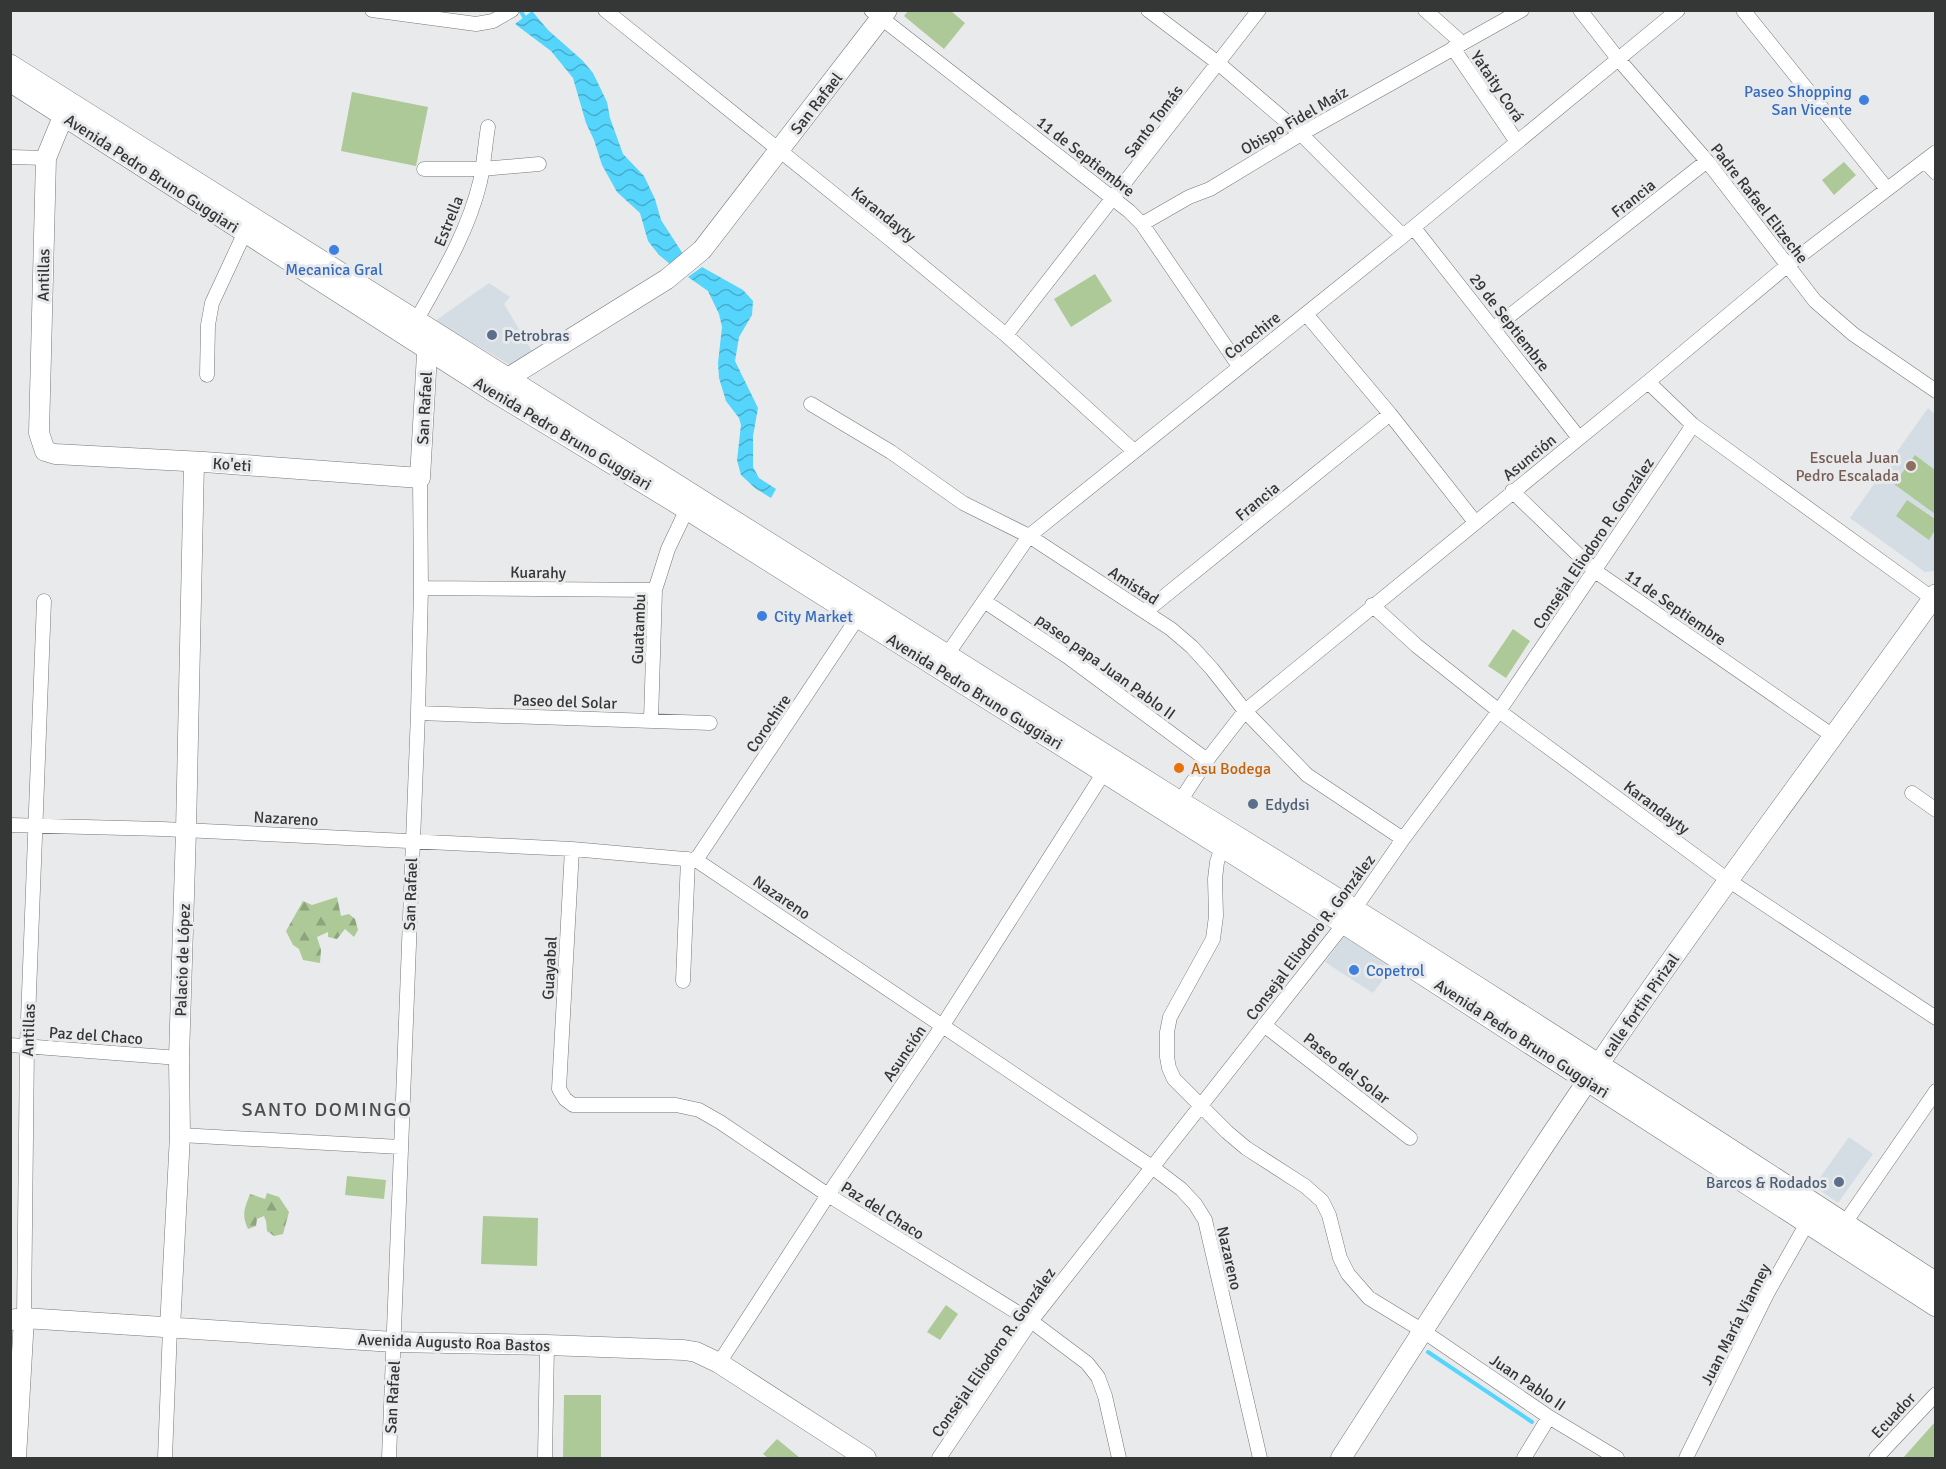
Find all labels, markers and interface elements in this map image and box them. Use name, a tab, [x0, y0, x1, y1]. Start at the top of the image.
street label: Yataity Corá	[1466, 47, 1528, 126]
street label: San Rafael	[786, 68, 847, 139]
street label: Santo Tomás	[1120, 81, 1188, 162]
street label: Obispo Fidel Maíz	[1237, 82, 1352, 160]
place label: Paseo Shopping San Vicente	[1744, 82, 1852, 120]
marker: Paseo Shopping San Vicente	[1857, 93, 1871, 107]
street label: Avenida Pedro Bruno Guggiari	[61, 110, 242, 238]
street label: 11 de Septiembre	[1032, 112, 1138, 201]
street label: Padre Rafael Elizeche	[1706, 140, 1812, 268]
street label: Francia	[1607, 175, 1660, 222]
street label: Karandayty	[847, 183, 920, 247]
street label: Estrella	[430, 193, 468, 250]
marker: Mecanica Gral	[327, 243, 341, 257]
street label: Antillas	[34, 248, 54, 302]
place label: Mecanica Gral	[285, 260, 383, 280]
street label: 29 de Septiembre	[1465, 270, 1554, 376]
street label: Corochire	[1220, 308, 1285, 364]
place label: Petrobras	[504, 326, 569, 346]
marker: Petrobras	[485, 328, 499, 342]
street label: San Rafael	[413, 371, 437, 445]
street label: Avenida Pedro Bruno Guggiari	[470, 373, 655, 495]
street label: Asunción	[1499, 430, 1561, 485]
place label: Escuela Juan Pedro Escalada	[1795, 448, 1899, 486]
street label: Ko'eti	[212, 454, 252, 476]
street label: Consejal Eliodoro R. González	[1529, 454, 1659, 633]
marker: Escuela Juan Pedro Escalada	[1904, 459, 1918, 473]
street label: Francia	[1232, 478, 1284, 526]
street label: Amistad	[1105, 562, 1162, 609]
street label: Kuarahy	[510, 563, 567, 583]
street label: 11 de Septiembre	[1621, 565, 1730, 650]
street label: Guatambu	[628, 593, 650, 665]
place label: City Market	[774, 607, 853, 627]
marker: City Market	[755, 609, 769, 623]
street label: paseo papa Juan Pablo II	[1032, 609, 1179, 724]
street label: Avenida Pedro Bruno Guggiari	[883, 629, 1066, 754]
street label: Paseo del Solar	[512, 690, 618, 714]
street label: Corochire	[742, 691, 796, 756]
place label: Asu Bodega	[1191, 759, 1271, 779]
marker: Asu Bodega	[1172, 761, 1186, 775]
street label: Karandayty	[1619, 777, 1694, 839]
place label: Edydsi	[1265, 795, 1310, 815]
marker: Edydsi	[1246, 797, 1260, 811]
street label: Nazareno	[253, 807, 319, 831]
street label: Consejal Eliodoro R. González	[1242, 851, 1380, 1025]
street label: San Rafael	[400, 857, 422, 931]
street label: Nazareno	[749, 871, 814, 924]
street label: Palacio de López	[171, 903, 195, 1017]
street label: Guayabal	[538, 935, 562, 1000]
street label: calle fortin Pirizal	[1598, 950, 1684, 1061]
place label: Copetrol	[1366, 961, 1425, 981]
marker: Copetrol	[1347, 963, 1361, 977]
street label: Avenida Pedro Bruno Guggiari	[1431, 975, 1612, 1103]
street label: Antillas	[18, 1003, 40, 1057]
street label: Asunción	[879, 1022, 931, 1085]
street label: Paz del Chaco	[48, 1023, 144, 1049]
street label: Paseo del Solar	[1299, 1029, 1394, 1109]
district label: SANTO DOMINGO	[241, 1097, 413, 1122]
place label: Barcos & Rodados	[1706, 1173, 1827, 1193]
marker: Barcos & Rodados	[1832, 1175, 1846, 1189]
street label: Paz del Chaco	[837, 1177, 928, 1244]
street label: Nazareno	[1212, 1224, 1246, 1292]
street label: Juan María Vianney	[1697, 1260, 1775, 1389]
street label: Consejal Eliodoro R. González	[928, 1264, 1060, 1441]
street label: Avenida Augusto Roa Bastos	[357, 1330, 551, 1356]
street label: Juan Pablo II	[1486, 1350, 1569, 1416]
street label: San Rafael	[381, 1360, 405, 1434]
street label: Ecuador	[1867, 1388, 1920, 1443]

